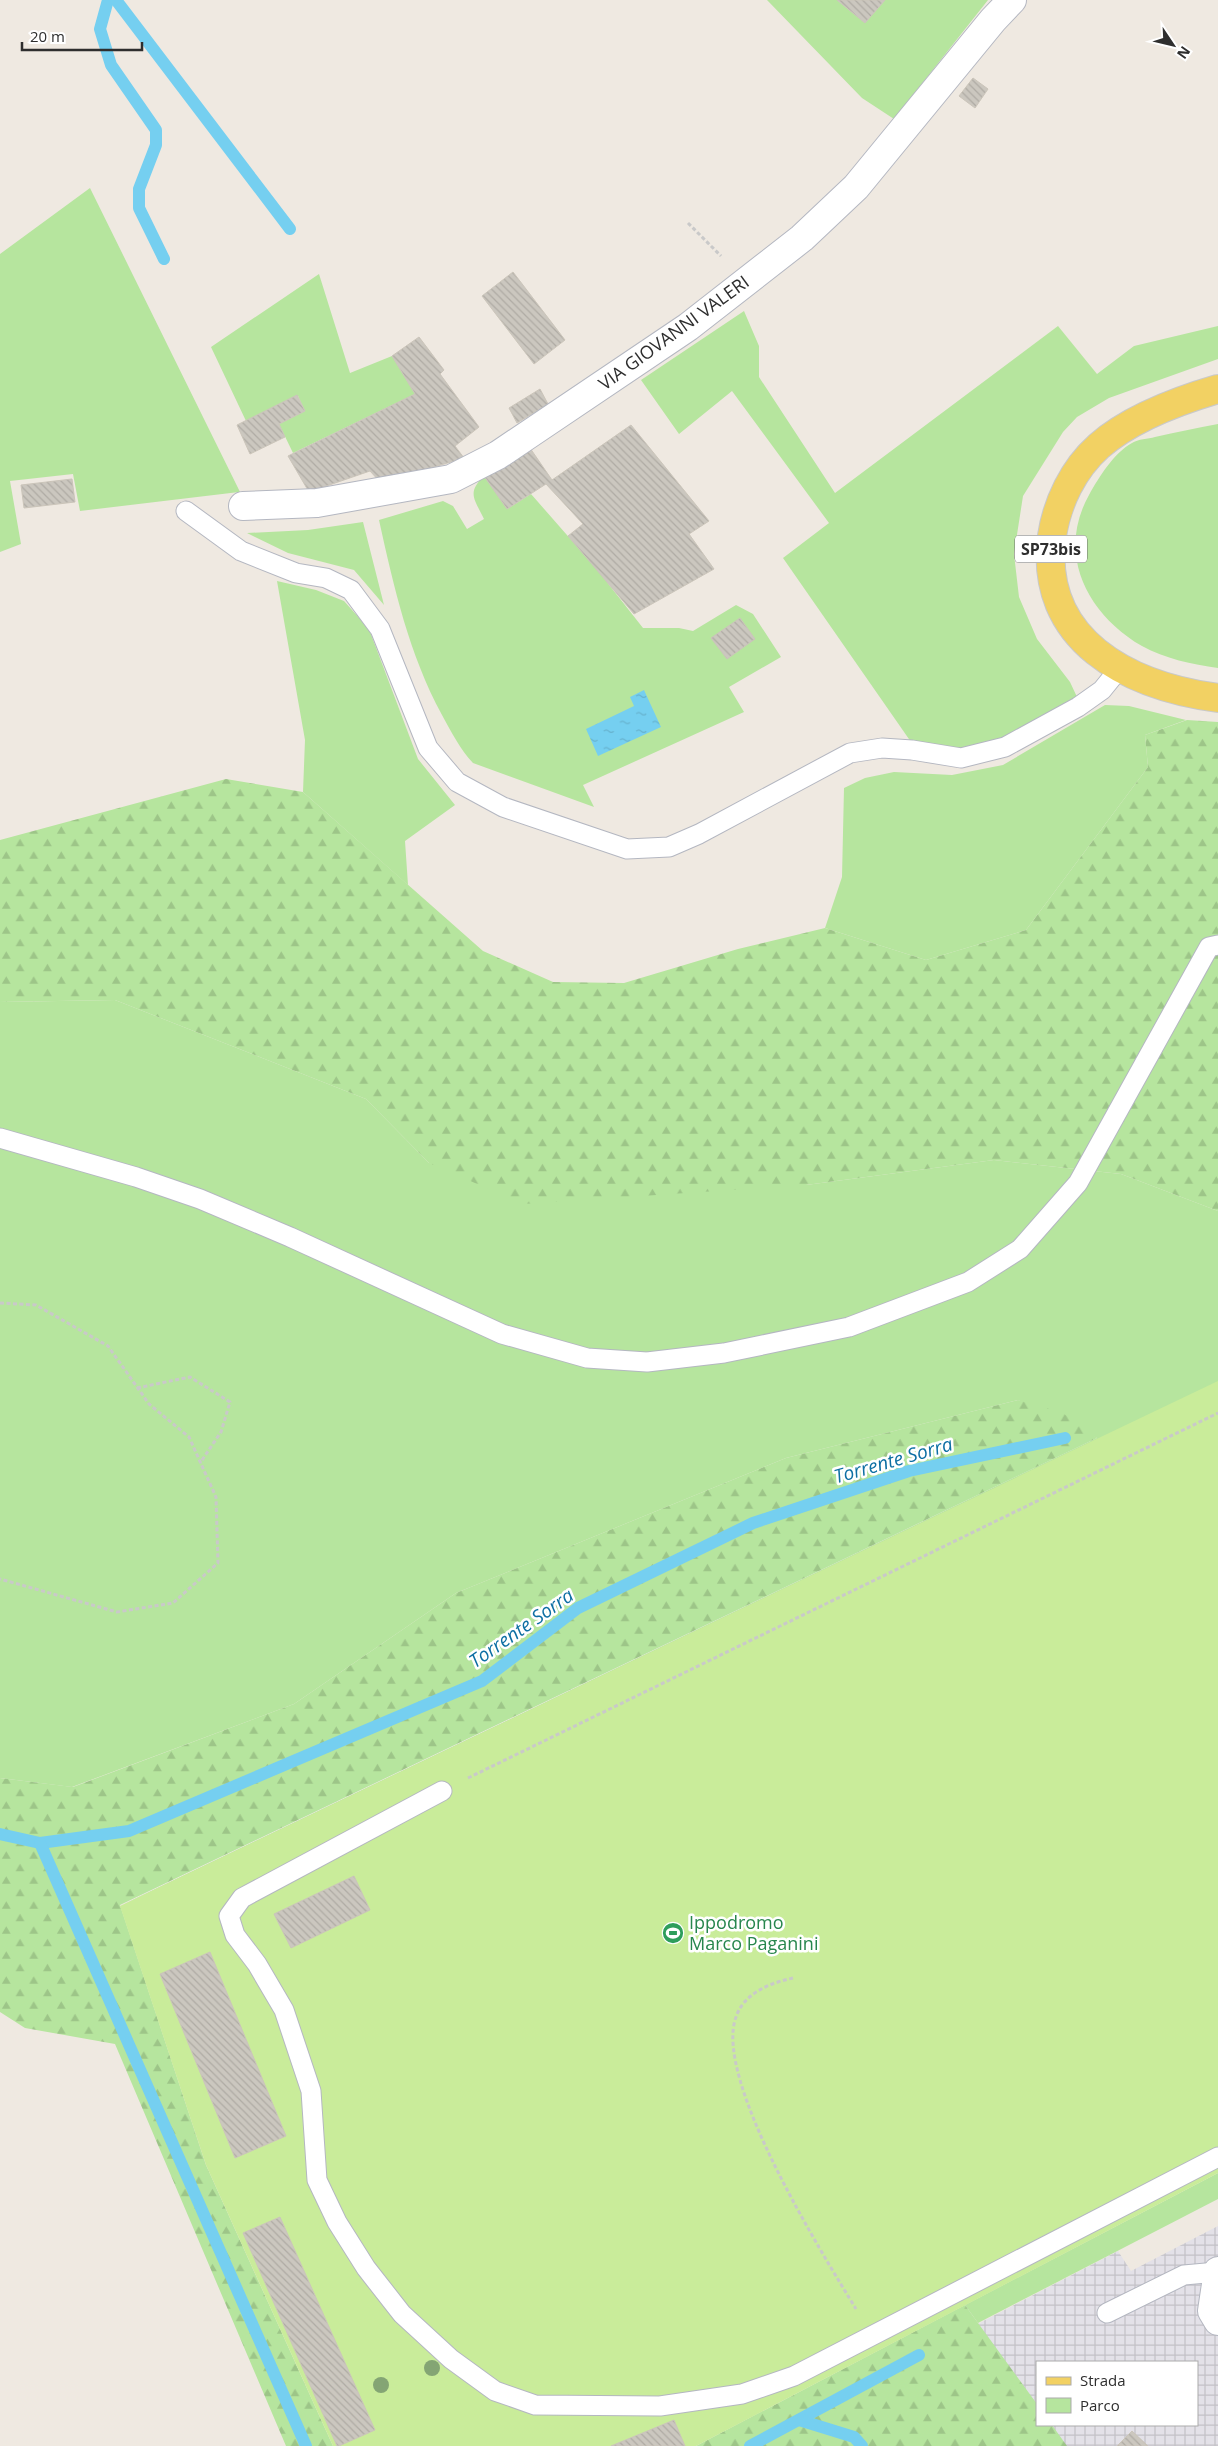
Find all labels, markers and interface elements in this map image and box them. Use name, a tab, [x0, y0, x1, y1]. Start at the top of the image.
scale bar	[22, 20, 142, 52]
north arrow	[1148, 20, 1198, 70]
text: 20 m	[30, 26, 65, 46]
text: N	[1173, 43, 1195, 63]
street label: VIA GIOVANNI VALERI	[593, 269, 753, 395]
road number: SP73bis	[1015, 536, 1087, 562]
water label: Torrente Sorra	[831, 1431, 956, 1489]
water label: Torrente Sorra	[463, 1582, 579, 1674]
place label: Ippodromo Marco Paganini	[689, 1910, 818, 1955]
sports icon: Ippodromo Marco Paganini	[661, 1921, 685, 1945]
legend	[1036, 2361, 1198, 2426]
text: Strada	[1080, 2370, 1126, 2390]
text: Parco	[1080, 2395, 1120, 2415]

